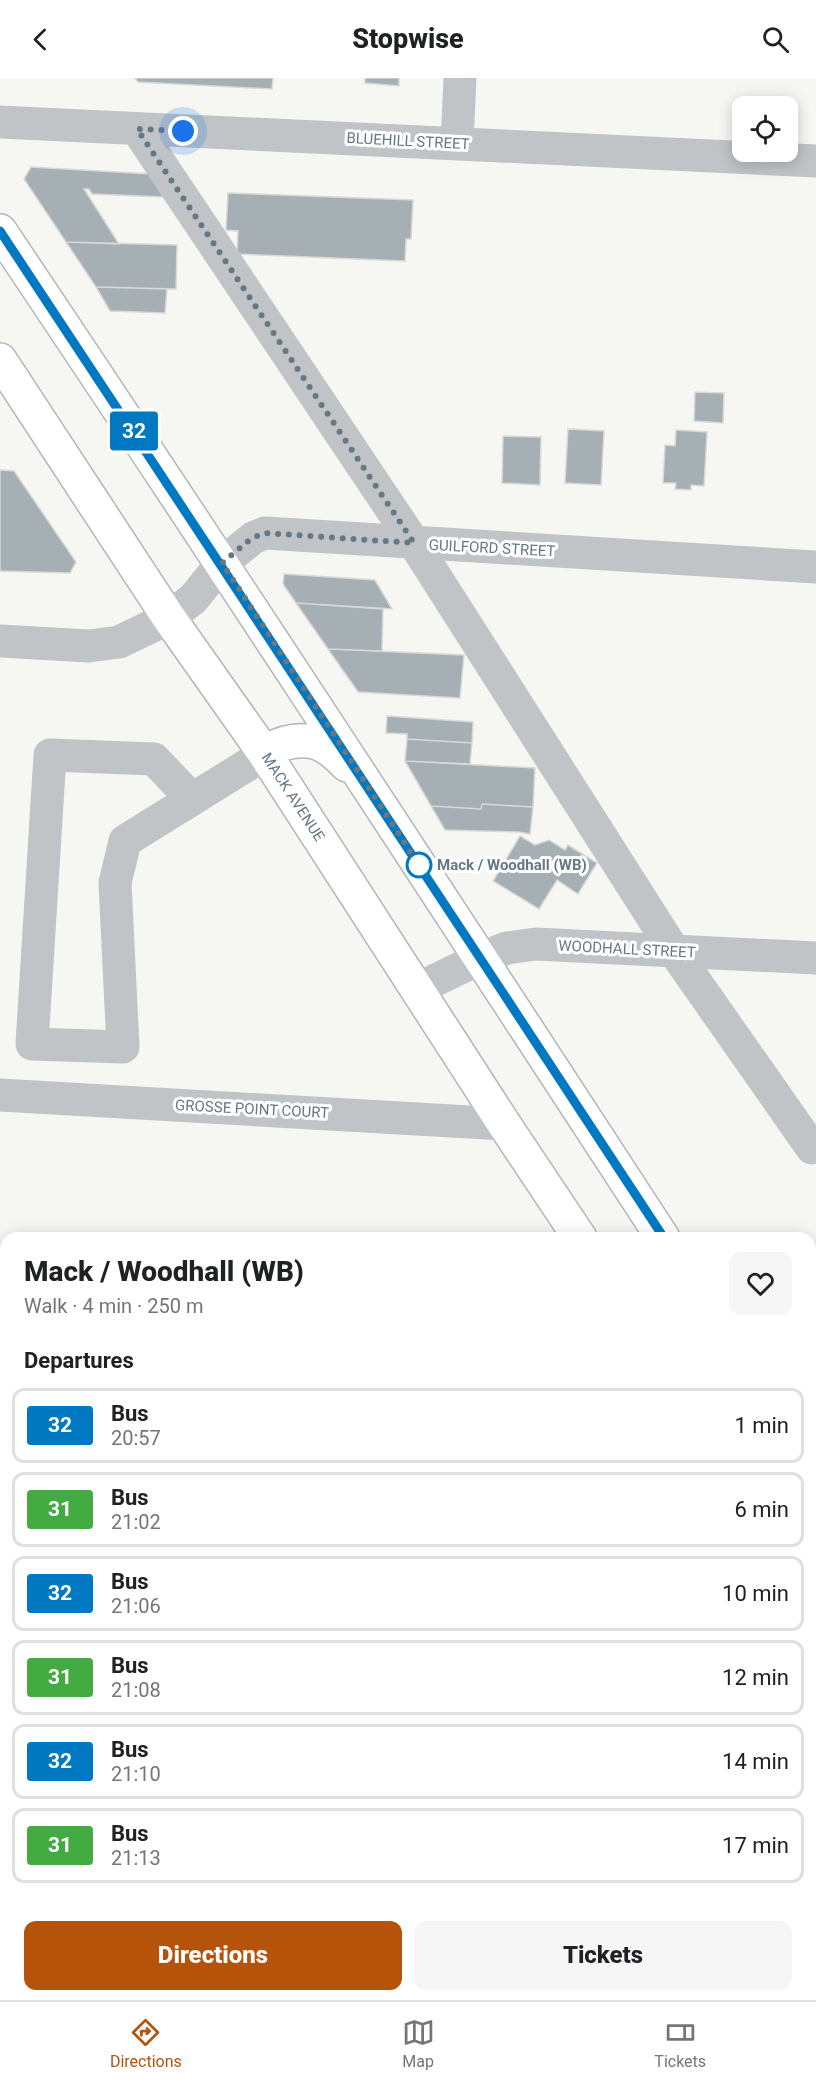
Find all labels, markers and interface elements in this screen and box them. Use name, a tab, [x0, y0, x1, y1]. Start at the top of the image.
icon: back	[24, 23, 57, 56]
text: Stopwise	[352, 23, 464, 55]
icon: search	[759, 23, 792, 56]
map controls	[732, 96, 798, 162]
button: locate	[732, 96, 798, 162]
your location	[168, 116, 198, 146]
street label: BLUEHILL STREET	[346, 129, 470, 153]
line badge: 32	[107, 412, 161, 450]
text: 32	[122, 419, 146, 443]
street label: GUILFORD STREET	[428, 536, 556, 560]
street label: MACK AVENUE	[258, 749, 329, 845]
marker: Mack / Woodhall (WB)	[406, 852, 432, 878]
place label: Mack / Woodhall (WB)	[437, 856, 587, 874]
street label: WOODHALL STREET	[558, 936, 696, 962]
street label: GROSSE POINT COURT	[175, 1096, 329, 1122]
button: heart	[729, 1252, 792, 1315]
text: Mack / Woodhall (WB)	[24, 1255, 304, 1288]
text: Walk · 4 min · 250 m	[24, 1294, 203, 1318]
text: Departures	[24, 1348, 134, 1373]
text: Bus	[111, 1401, 149, 1426]
text: 32	[48, 1413, 72, 1437]
text: 1 min	[734, 1413, 789, 1438]
text: 20:57	[111, 1426, 161, 1450]
text: Bus	[111, 1485, 149, 1510]
text: 31	[48, 1497, 72, 1521]
text: 6 min	[734, 1497, 789, 1522]
text: 21:02	[111, 1510, 161, 1534]
text: Bus	[111, 1569, 149, 1594]
text: 32	[48, 1581, 72, 1605]
text: 10 min	[722, 1581, 789, 1606]
text: 21:06	[111, 1594, 161, 1618]
text: Bus	[111, 1653, 149, 1678]
text: 31	[48, 1665, 72, 1689]
text: 12 min	[722, 1665, 789, 1690]
text: 21:08	[111, 1678, 161, 1702]
text: Bus	[111, 1737, 149, 1762]
text: 32	[48, 1749, 72, 1773]
text: 14 min	[722, 1749, 789, 1774]
text: 21:10	[111, 1762, 161, 1786]
text: Bus	[111, 1821, 149, 1846]
text: 31	[48, 1833, 72, 1857]
text: 17 min	[722, 1833, 789, 1858]
text: 21:13	[111, 1846, 161, 1870]
button: Directions	[24, 1921, 402, 1990]
button: Tickets	[414, 1921, 792, 1990]
tab: Directions	[110, 2016, 182, 2071]
tab: Map	[402, 2016, 435, 2071]
tab: Tickets	[654, 2016, 706, 2071]

